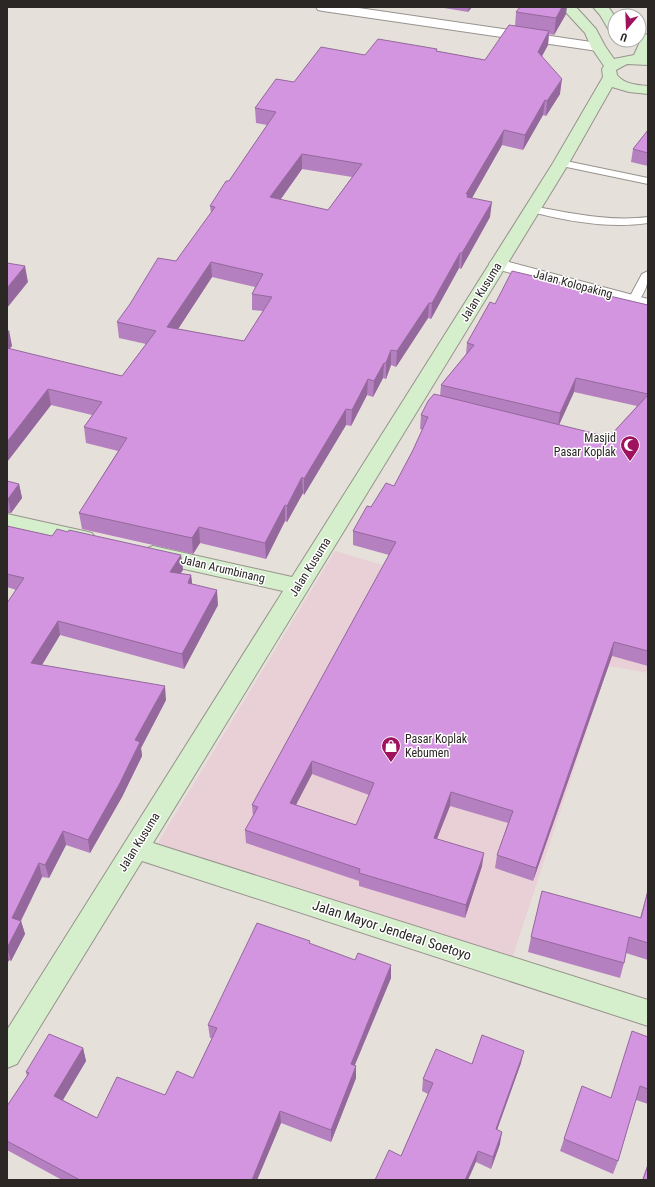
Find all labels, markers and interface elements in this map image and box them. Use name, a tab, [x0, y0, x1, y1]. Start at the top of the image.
north arrow	[607, 8, 647, 48]
text: U	[619, 30, 629, 44]
street label: Jalan Kusuma	[457, 260, 505, 324]
street label: Jalan Kolopaking	[532, 267, 614, 301]
place label: Masjid Pasar Koplak	[554, 431, 617, 459]
mosque icon: Masjid Pasar Koplak	[619, 434, 641, 462]
street label: Jalan Kusuma	[286, 535, 334, 599]
street label: Jalan Arumbinang	[180, 553, 267, 586]
place label: Pasar Koplak Kebumen	[405, 732, 468, 760]
shop icon: Pasar Koplak Kebumen	[380, 735, 402, 763]
street label: Jalan Kusuma	[115, 810, 163, 874]
street label: Jalan Mayor Jenderal Soetoyo	[311, 897, 473, 963]

